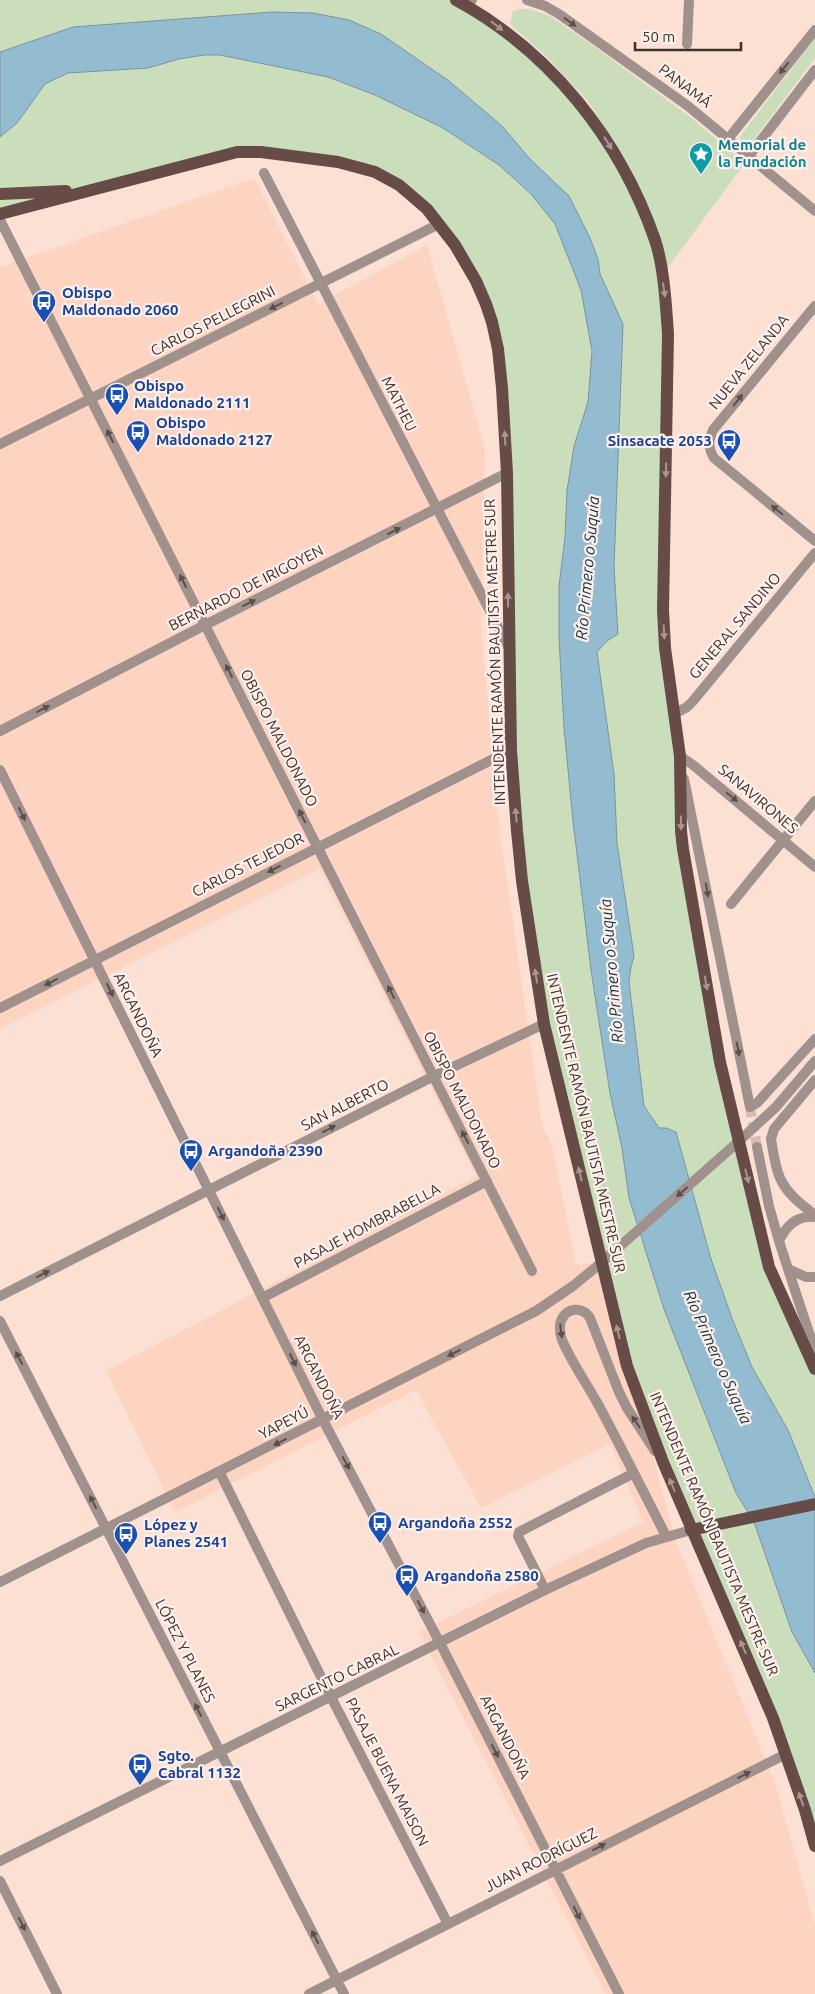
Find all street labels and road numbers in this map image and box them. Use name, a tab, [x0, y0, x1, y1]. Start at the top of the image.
street label: PANAMÁ	[656, 60, 715, 111]
street label: CARLOS PELLEGRINI	[148, 282, 278, 359]
street label: NUEVA ZELANDA	[705, 311, 792, 412]
street label: MATHEU	[378, 374, 420, 434]
street label: INTENDENTE RAMÓN BAUTISTA MESTRE SUR	[481, 498, 508, 806]
street label: BERNARDO DE IRIGOYEN	[166, 541, 326, 634]
street label: GENERAL SANDINO	[685, 569, 784, 682]
street label: OBISPO MALDONADO	[237, 666, 322, 809]
street label: SANAVIRONES	[715, 760, 802, 837]
street label: CARLOS TEJEDOR	[189, 829, 306, 900]
street label: ARGANDOÑA	[111, 970, 166, 1060]
street label: INTENDENTE RAMÓN BAUTISTA MESTRE SUR	[544, 972, 629, 1274]
street label: OBISPO MALDONADO	[420, 1028, 505, 1171]
street label: SAN ALBERTO	[298, 1075, 391, 1134]
street label: PASAJE HOMBRABELLA	[291, 1180, 443, 1271]
street label: ARGANDOÑA	[291, 1332, 348, 1422]
street label: INTENDENTE RAMÓN BAUTISTA MESTRE SUR	[647, 1389, 782, 1678]
street label: YAPEYÚ	[256, 1403, 312, 1442]
street label: LÓPEZ Y PLANES	[152, 1596, 219, 1706]
street label: SARGENTO CABRAL	[272, 1640, 402, 1715]
street label: ARGANDOÑA	[477, 1692, 534, 1782]
street label: PASAJE BUENA MAISON	[343, 1695, 432, 1849]
street label: JUAN RODRÍGUEZ	[482, 1824, 600, 1895]

